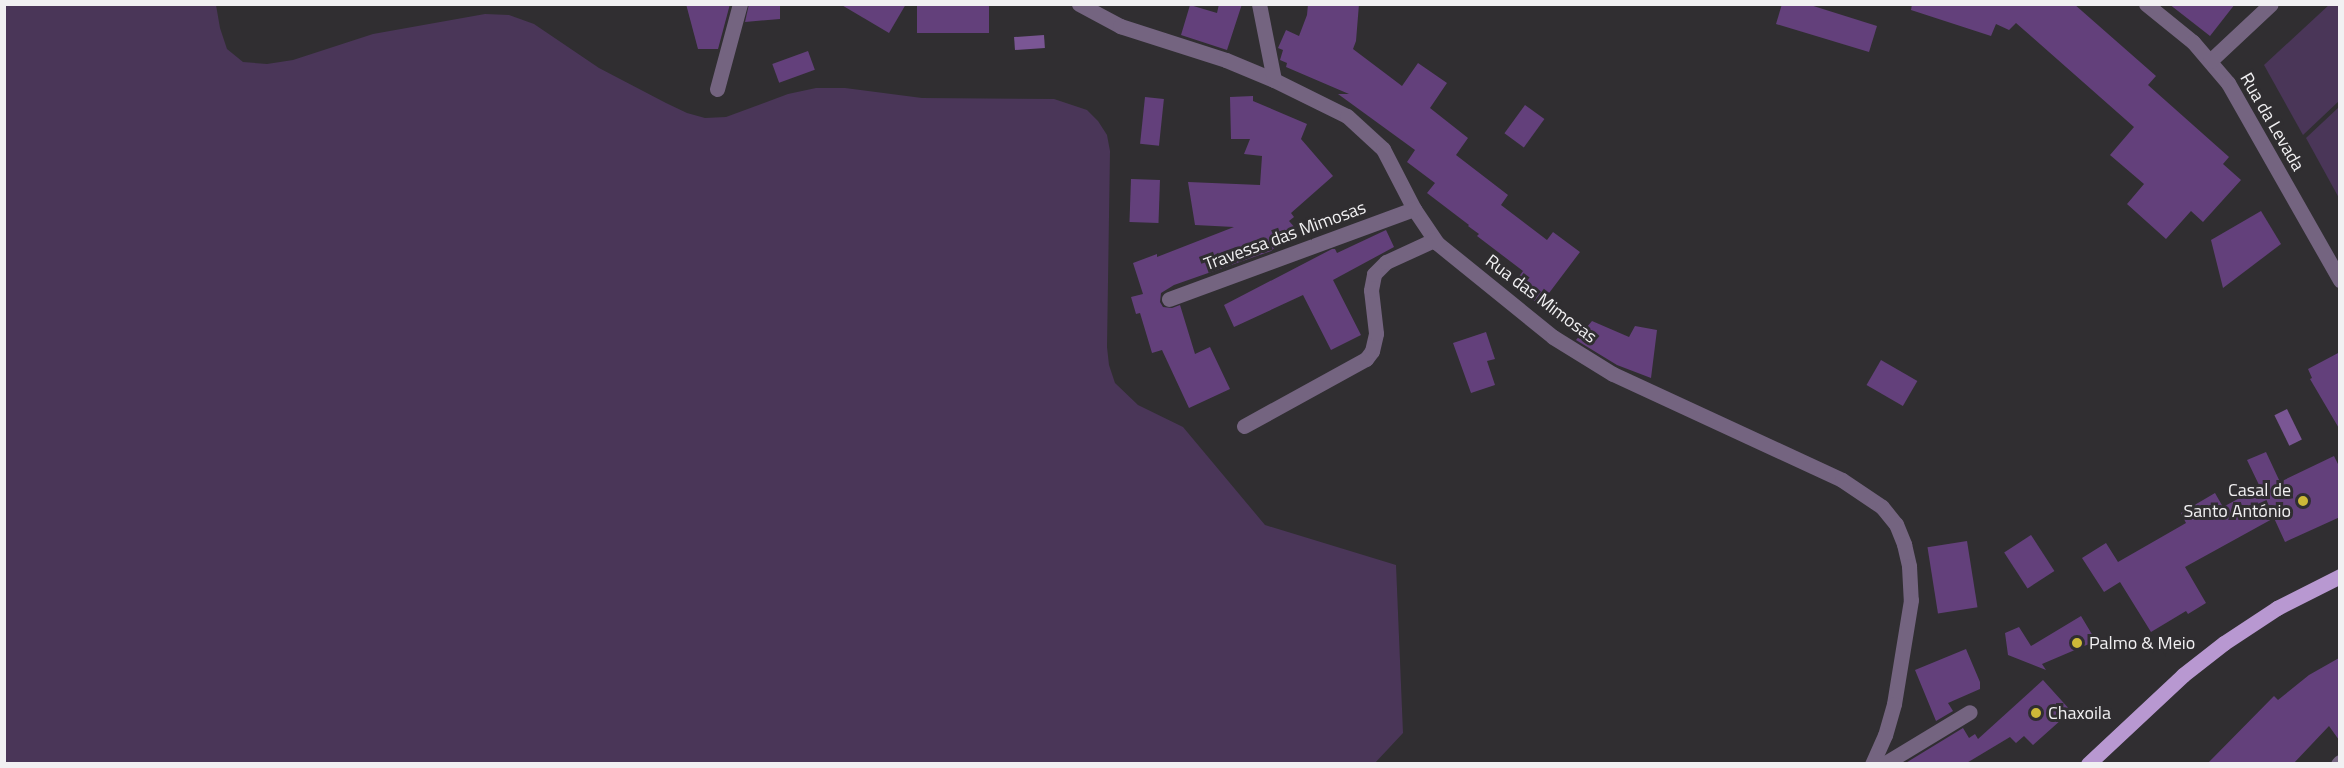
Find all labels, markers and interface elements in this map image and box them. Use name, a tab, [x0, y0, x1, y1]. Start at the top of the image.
street label: Rua da Levada	[2235, 69, 2309, 175]
street label: Travessa das Mimosas	[1201, 197, 1369, 275]
street label: Rua das Mimosas	[1481, 250, 1601, 348]
place label: Casal de Santo António	[2184, 480, 2291, 522]
marker: Casal de Santo António	[2296, 494, 2310, 508]
place label: Palmo & Meio	[2089, 632, 2195, 654]
marker: Palmo & Meio	[2070, 636, 2084, 650]
place label: Chaxoila	[2048, 702, 2111, 724]
marker: Chaxoila	[2029, 706, 2043, 720]

